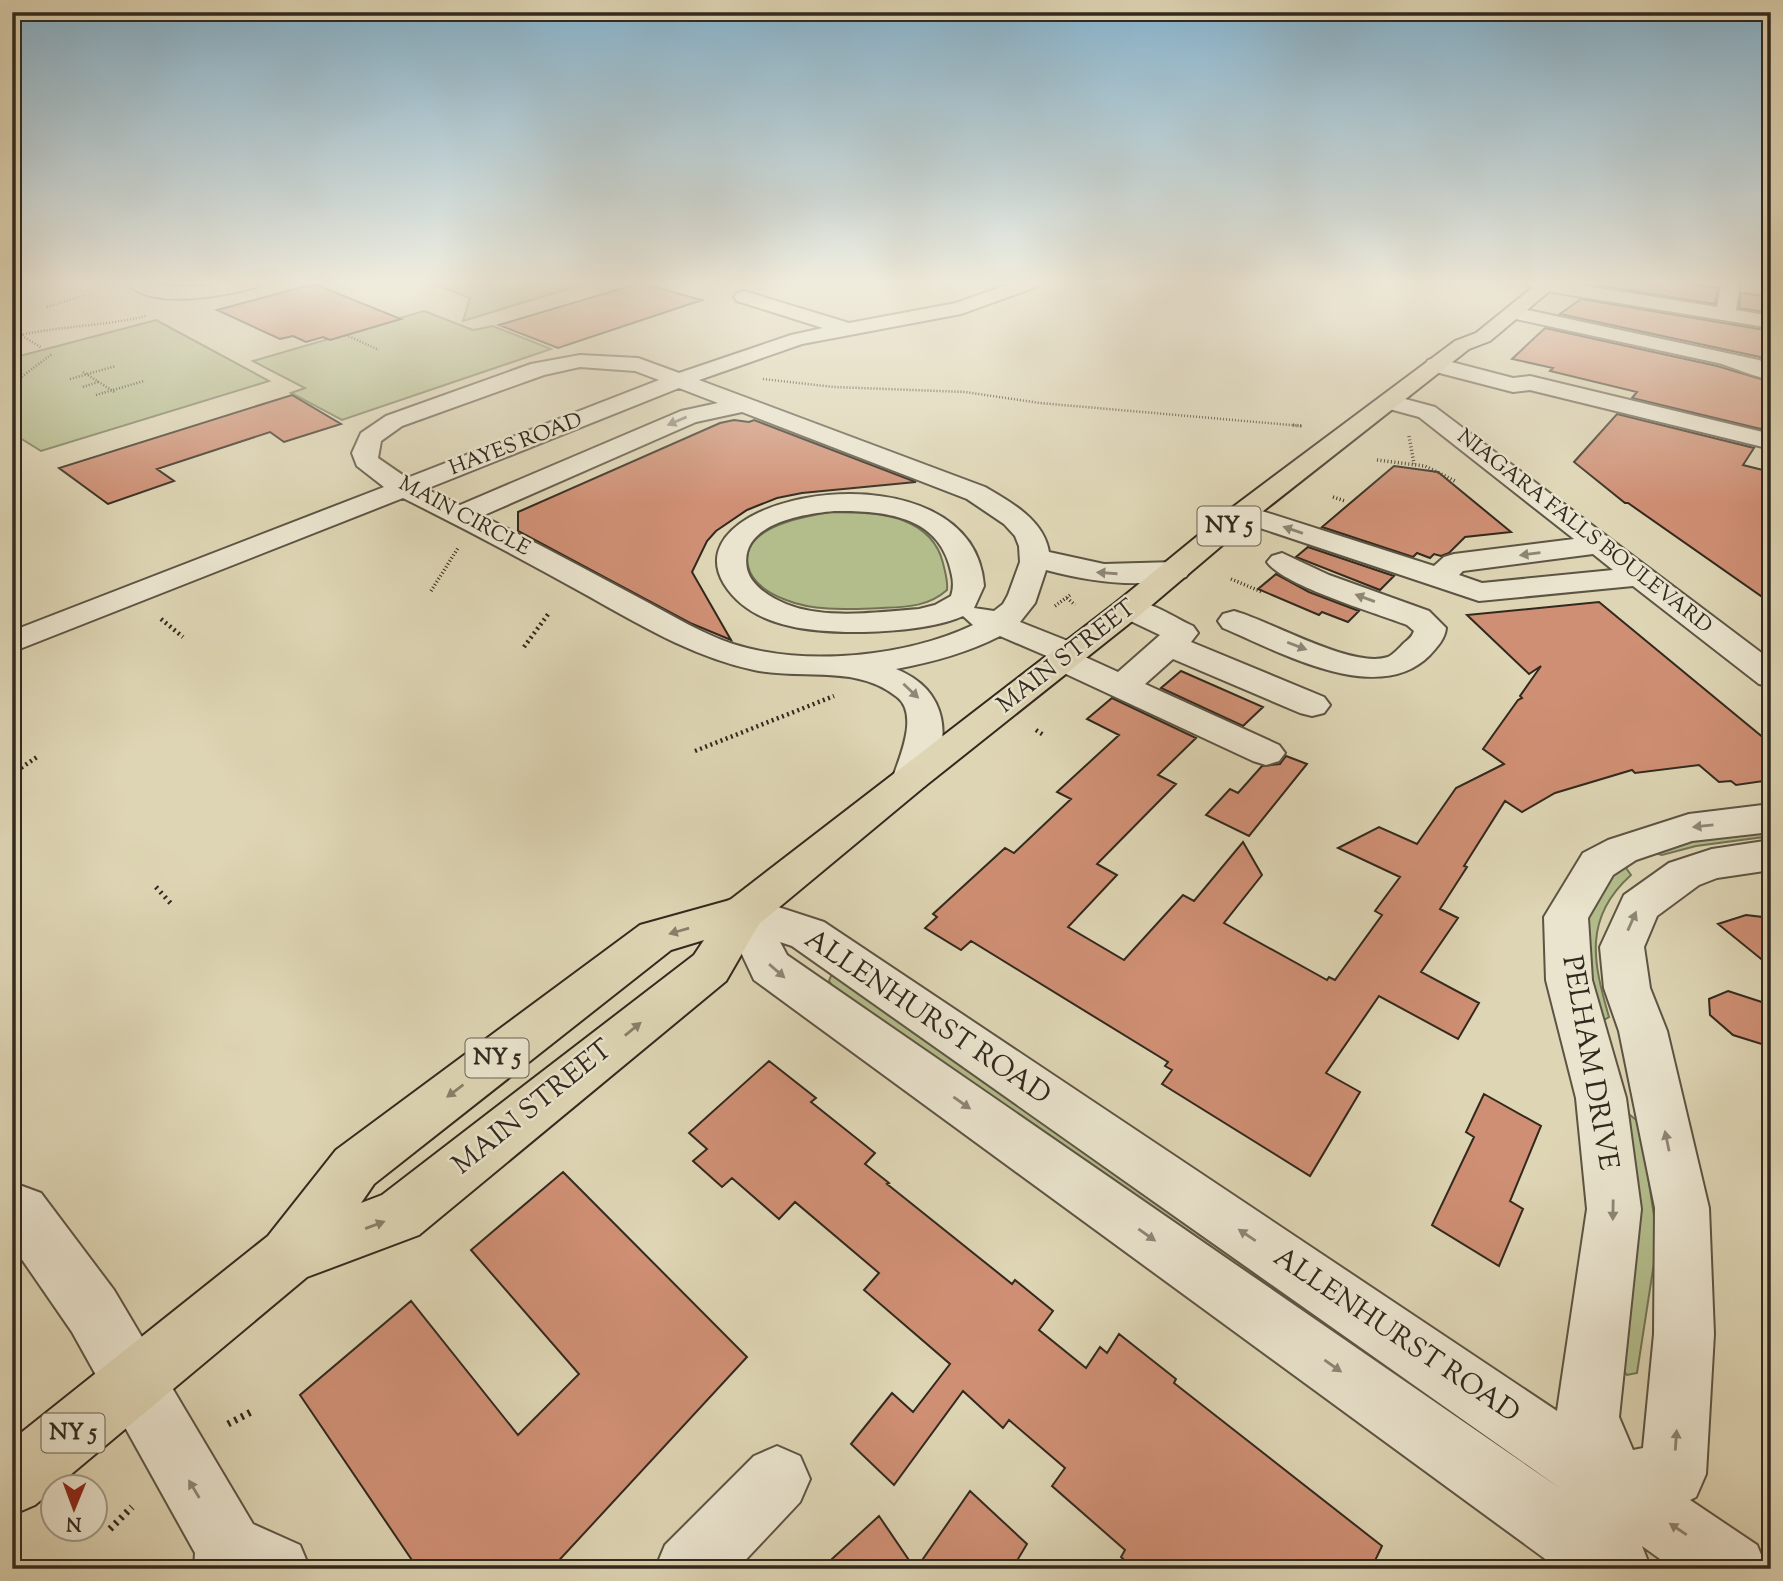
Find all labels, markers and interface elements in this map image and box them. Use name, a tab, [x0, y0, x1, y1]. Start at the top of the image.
street label: HAYES ROAD	[445, 406, 587, 484]
one-way arrow	[667, 415, 687, 427]
street label: NIAGARA FALLS BOULEVARD	[1450, 423, 1718, 641]
street label: MAIN CIRCLE	[393, 470, 535, 564]
road number: NY 5	[1198, 506, 1260, 546]
one-way arrow	[1282, 524, 1303, 535]
one-way arrow	[1519, 548, 1541, 559]
one-way arrow	[1096, 568, 1118, 579]
street label: MAIN STREET	[990, 592, 1144, 722]
one-way arrow	[1355, 592, 1376, 603]
one-way arrow	[1287, 640, 1308, 651]
one-way arrow	[902, 683, 920, 699]
one-way arrow	[1692, 821, 1714, 832]
one-way arrow	[1627, 911, 1638, 932]
street label: ALLENHURST ROAD	[796, 920, 1058, 1116]
one-way arrow	[667, 926, 689, 937]
street label: PELHAM DRIVE	[1550, 953, 1628, 1173]
one-way arrow	[768, 963, 786, 979]
one-way arrow	[624, 1021, 642, 1036]
street label: MAIN STREET	[444, 1031, 622, 1185]
road number: NY 5	[466, 1038, 528, 1078]
one-way arrow	[446, 1083, 464, 1098]
one-way arrow	[953, 1096, 971, 1110]
one-way arrow	[1662, 1130, 1673, 1152]
one-way arrow	[1607, 1199, 1619, 1221]
one-way arrow	[364, 1219, 385, 1230]
one-way arrow	[1138, 1228, 1156, 1242]
one-way arrow	[1238, 1228, 1256, 1242]
street label: ALLENHURST ROAD	[1265, 1238, 1527, 1434]
one-way arrow	[1324, 1359, 1342, 1373]
road number: NY 5	[42, 1414, 104, 1452]
one-way arrow	[1671, 1429, 1682, 1451]
north arrow	[38, 1472, 108, 1542]
one-way arrow	[188, 1480, 200, 1499]
text: N	[66, 1509, 82, 1536]
one-way arrow	[1669, 1522, 1687, 1536]

